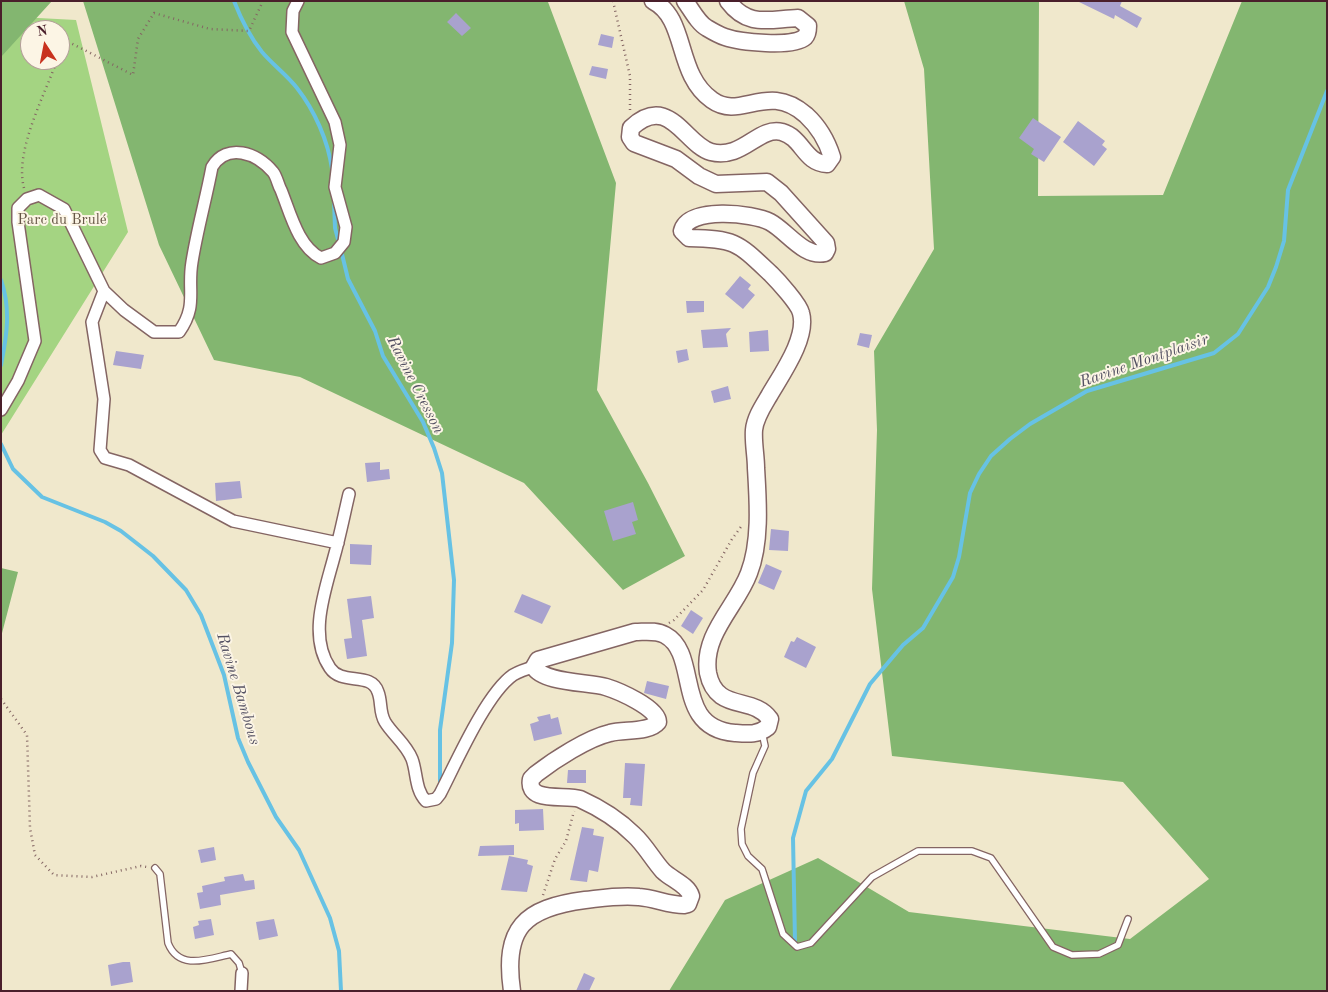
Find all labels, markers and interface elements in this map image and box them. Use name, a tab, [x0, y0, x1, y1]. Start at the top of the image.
north arrow	[20, 20, 70, 70]
text: N	[36, 23, 49, 39]
park label: Parc du Brulé	[17, 211, 107, 229]
water label: Ravine Montplaisir	[1077, 330, 1211, 392]
water label: Ravine Cresson	[382, 333, 448, 437]
water label: Ravine Bambous	[212, 631, 264, 747]

